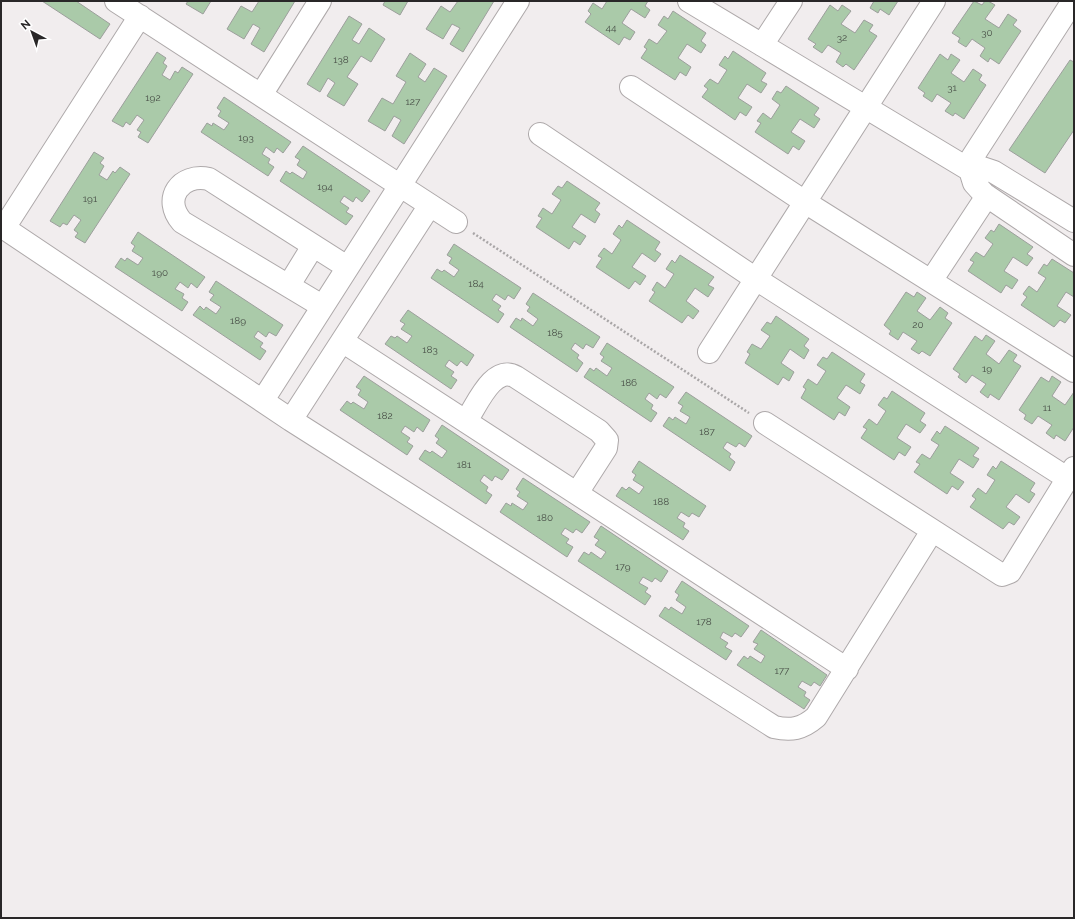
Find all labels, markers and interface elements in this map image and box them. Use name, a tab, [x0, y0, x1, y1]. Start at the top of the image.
north arrow	[12, 12, 52, 52]
text: N	[18, 17, 33, 32]
house number: 44	[606, 22, 617, 33]
house number: 30	[981, 27, 993, 38]
house number: 32	[837, 32, 847, 43]
house number: 138	[333, 54, 349, 65]
house number: 31	[947, 82, 958, 93]
house number: 192	[145, 92, 161, 103]
house number: 127	[406, 96, 421, 107]
house number: 193	[238, 132, 254, 143]
house number: 194	[317, 181, 333, 192]
house number: 191	[83, 193, 98, 204]
house number: 190	[152, 267, 168, 278]
house number: 184	[468, 278, 484, 289]
house number: 189	[230, 315, 246, 326]
house number: 20	[912, 319, 924, 330]
house number: 185	[547, 327, 563, 338]
house number: 183	[422, 344, 438, 355]
house number: 19	[982, 363, 992, 374]
house number: 186	[621, 377, 637, 388]
house number: 11	[1043, 402, 1052, 413]
house number: 182	[377, 410, 393, 421]
house number: 187	[699, 426, 715, 437]
house number: 181	[457, 459, 472, 470]
house number: 188	[653, 496, 669, 507]
house number: 180	[537, 512, 553, 523]
house number: 179	[615, 561, 631, 572]
house number: 178	[696, 616, 712, 627]
house number: 177	[775, 665, 790, 676]

